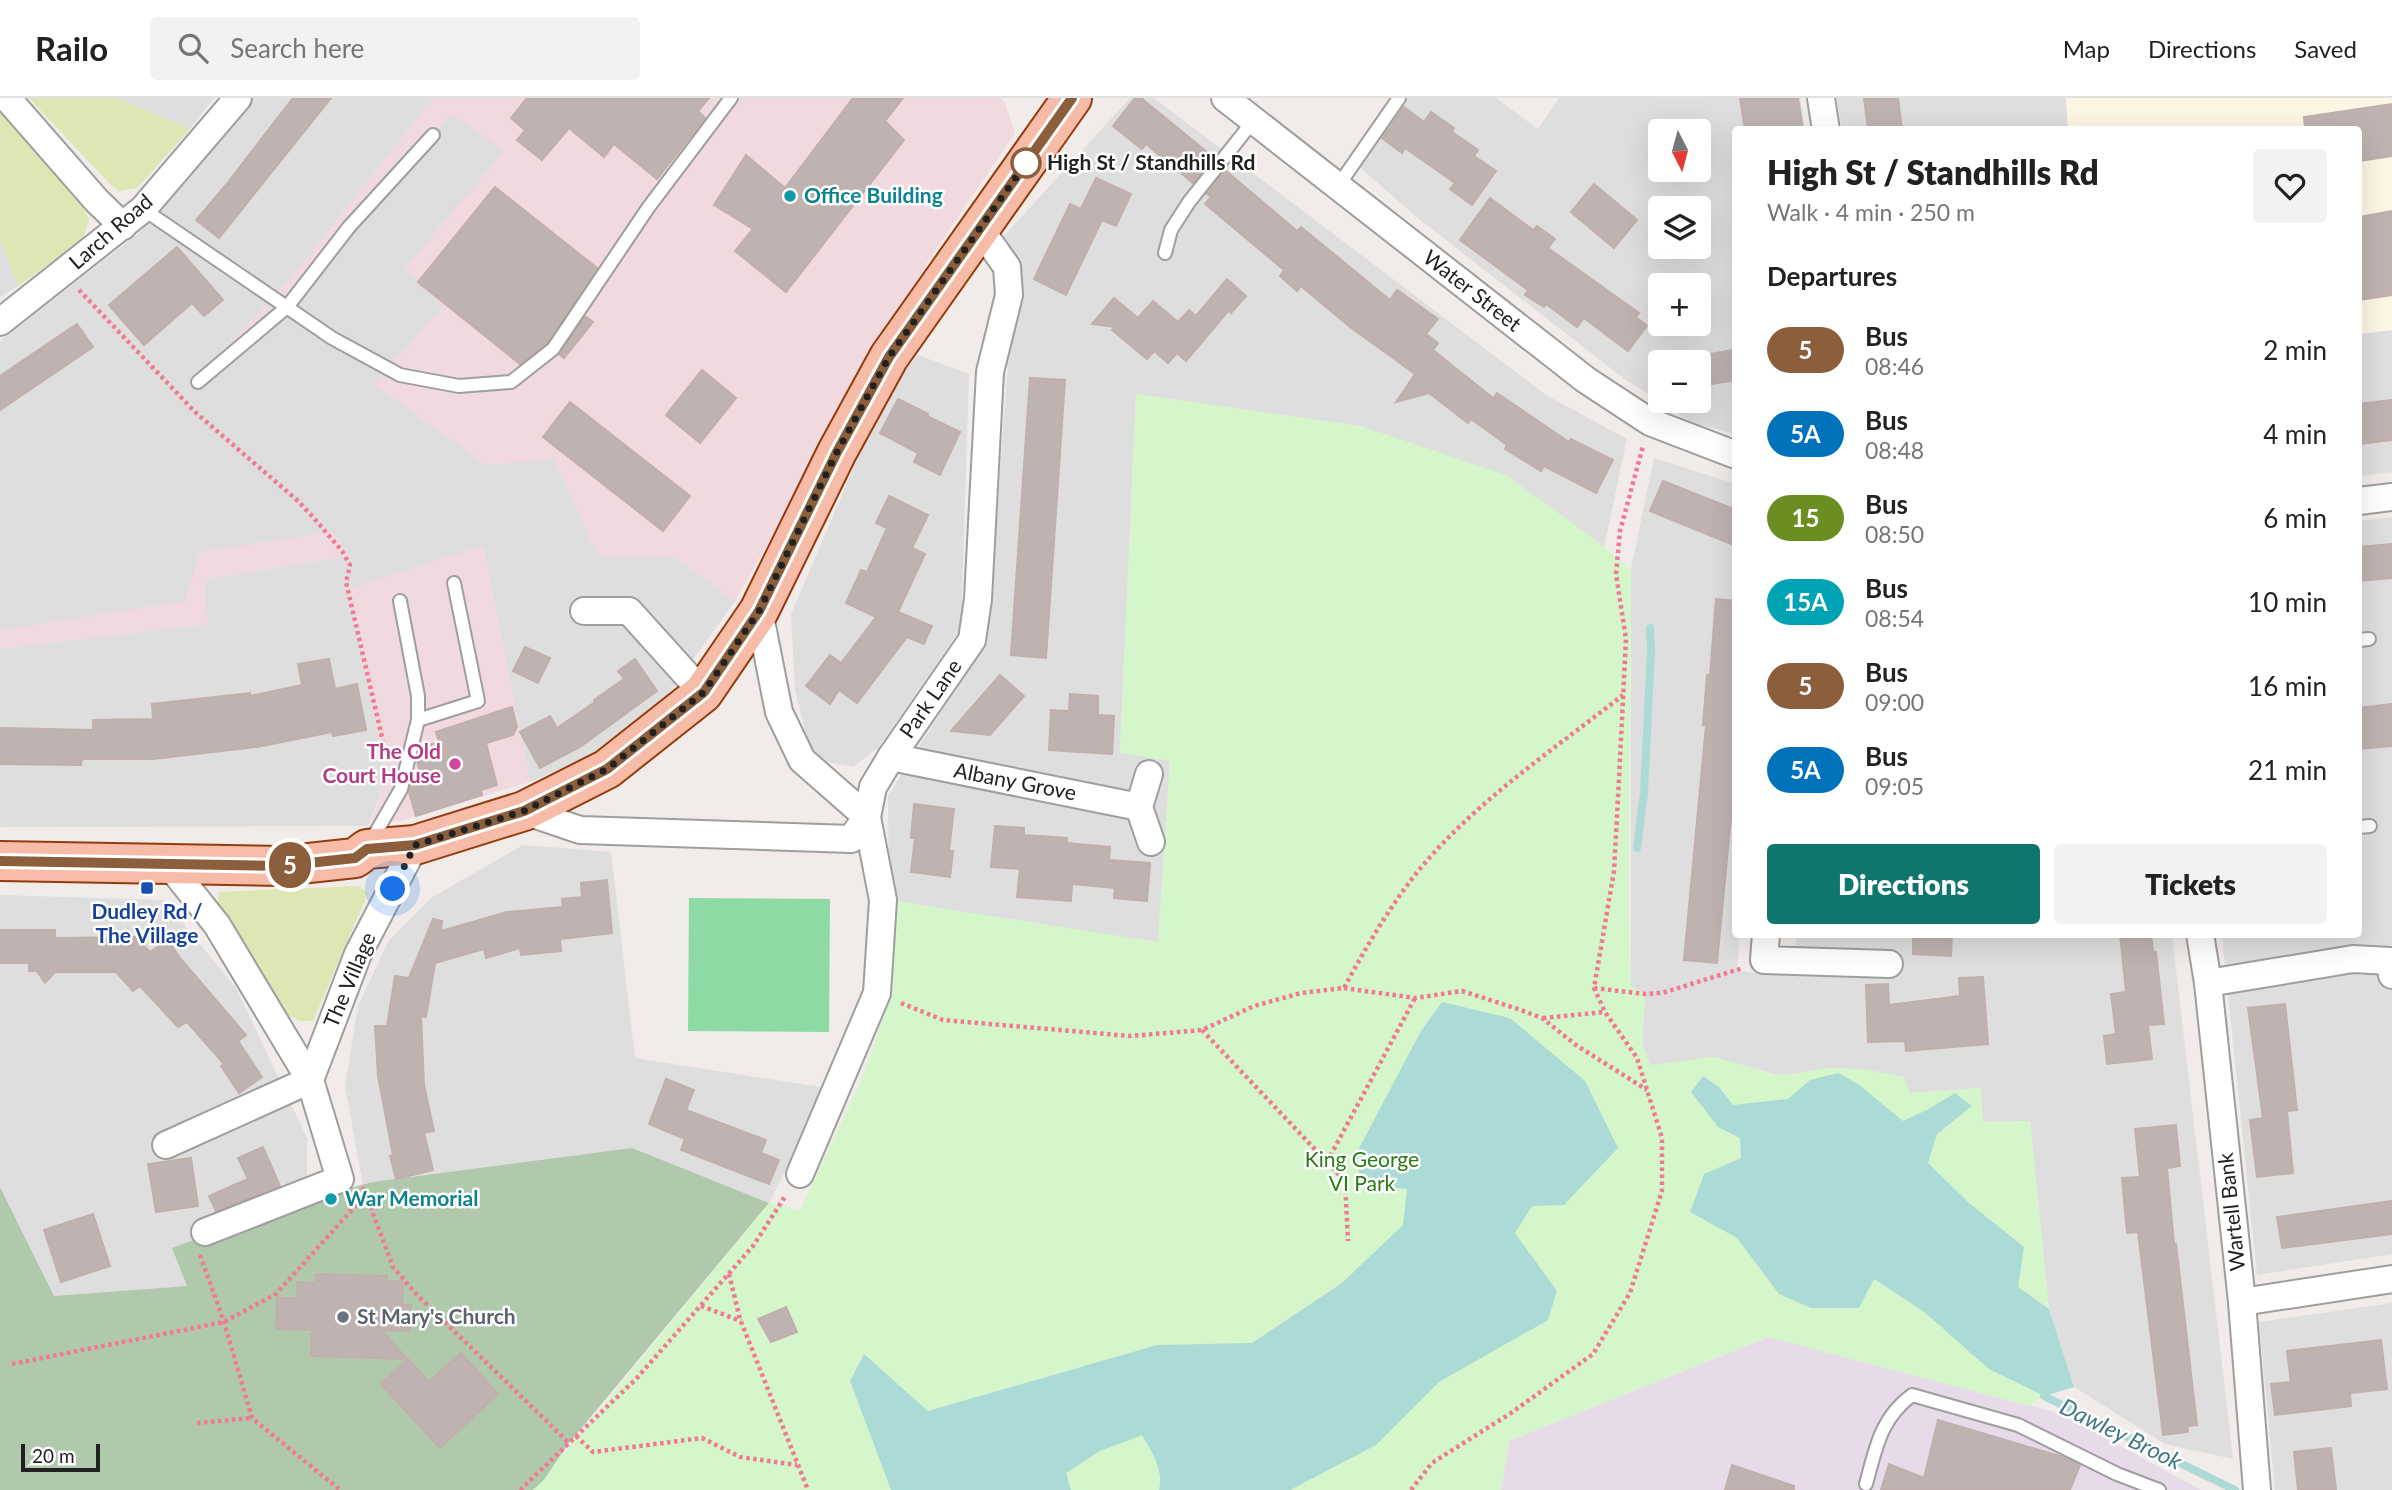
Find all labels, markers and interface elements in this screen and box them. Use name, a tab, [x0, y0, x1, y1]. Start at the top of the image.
search box	[150, 17, 640, 80]
text: Railo	[35, 28, 108, 68]
icon: search	[174, 29, 212, 67]
text: Search here	[230, 32, 364, 64]
text: Map	[2063, 34, 2110, 63]
text: Directions	[2148, 34, 2256, 63]
text: Saved	[2294, 34, 2357, 63]
north arrow	[1648, 119, 1712, 182]
map controls	[1648, 119, 1711, 413]
marker: High St / Standhills Rd	[1011, 148, 1041, 178]
place label: High St / Standhills Rd	[1047, 149, 1255, 174]
button: heart	[2253, 149, 2327, 223]
text: High St / Standhills Rd	[1767, 152, 2099, 192]
place label: Office Building	[804, 182, 943, 207]
street label: Larch Road	[63, 188, 157, 274]
marker: Office Building	[782, 188, 798, 204]
button: layers	[1648, 196, 1711, 259]
text: Walk · 4 min · 250 m	[1767, 198, 1975, 226]
street label: Water Street	[1419, 244, 1527, 336]
text: Departures	[1767, 260, 1897, 292]
button: +	[1648, 273, 1711, 336]
text: Bus	[1865, 320, 1908, 352]
text: 2 min	[2263, 334, 2327, 366]
text: 5	[1799, 335, 1812, 364]
button: −	[1648, 350, 1711, 413]
text: 08:46	[1865, 352, 1924, 380]
text: Bus	[1865, 404, 1908, 436]
text: 4 min	[2263, 418, 2327, 450]
text: 5A	[1790, 419, 1821, 448]
text: 08:48	[1865, 436, 1924, 464]
text: Bus	[1865, 488, 1908, 520]
text: 6 min	[2263, 502, 2327, 534]
text: 15	[1792, 503, 1819, 532]
text: 08:50	[1865, 520, 1924, 548]
text: Bus	[1865, 572, 1908, 604]
text: 10 min	[2248, 586, 2327, 618]
text: 15A	[1783, 587, 1828, 616]
text: 08:54	[1865, 604, 1924, 632]
street label: Park Lane	[894, 654, 966, 742]
text: Bus	[1865, 656, 1908, 688]
text: 16 min	[2248, 670, 2327, 702]
text: 5	[1799, 671, 1812, 700]
text: 09:00	[1865, 688, 1924, 716]
place label: The Old Court House	[322, 738, 441, 787]
text: Bus	[1865, 740, 1908, 772]
text: 21 min	[2248, 754, 2327, 786]
text: 5A	[1790, 755, 1821, 784]
marker: The Old Court House	[447, 756, 463, 772]
street label: Albany Grove	[952, 756, 1079, 805]
text: 09:05	[1865, 772, 1924, 800]
line badge: 5	[267, 842, 313, 888]
button: Directions	[1767, 844, 2040, 924]
button: Tickets	[2054, 844, 2327, 924]
text: 5	[283, 850, 297, 879]
your location	[375, 871, 410, 906]
marker: Dudley Rd / The Village	[139, 880, 155, 896]
place label: Dudley Rd / The Village	[91, 898, 203, 947]
street label: The Village	[317, 928, 380, 1031]
park label: King George VI Park	[1305, 1146, 1419, 1195]
street label: Wartell Bank	[2212, 1151, 2249, 1273]
place label: War Memorial	[345, 1185, 478, 1210]
marker: War Memorial	[323, 1191, 339, 1207]
place label: St Mary's Church	[357, 1303, 516, 1328]
marker: St Mary's Church	[335, 1309, 351, 1325]
water label: Dawley Brook	[2056, 1392, 2188, 1475]
scale bar	[21, 1441, 100, 1473]
text: 20 m	[32, 1444, 75, 1467]

